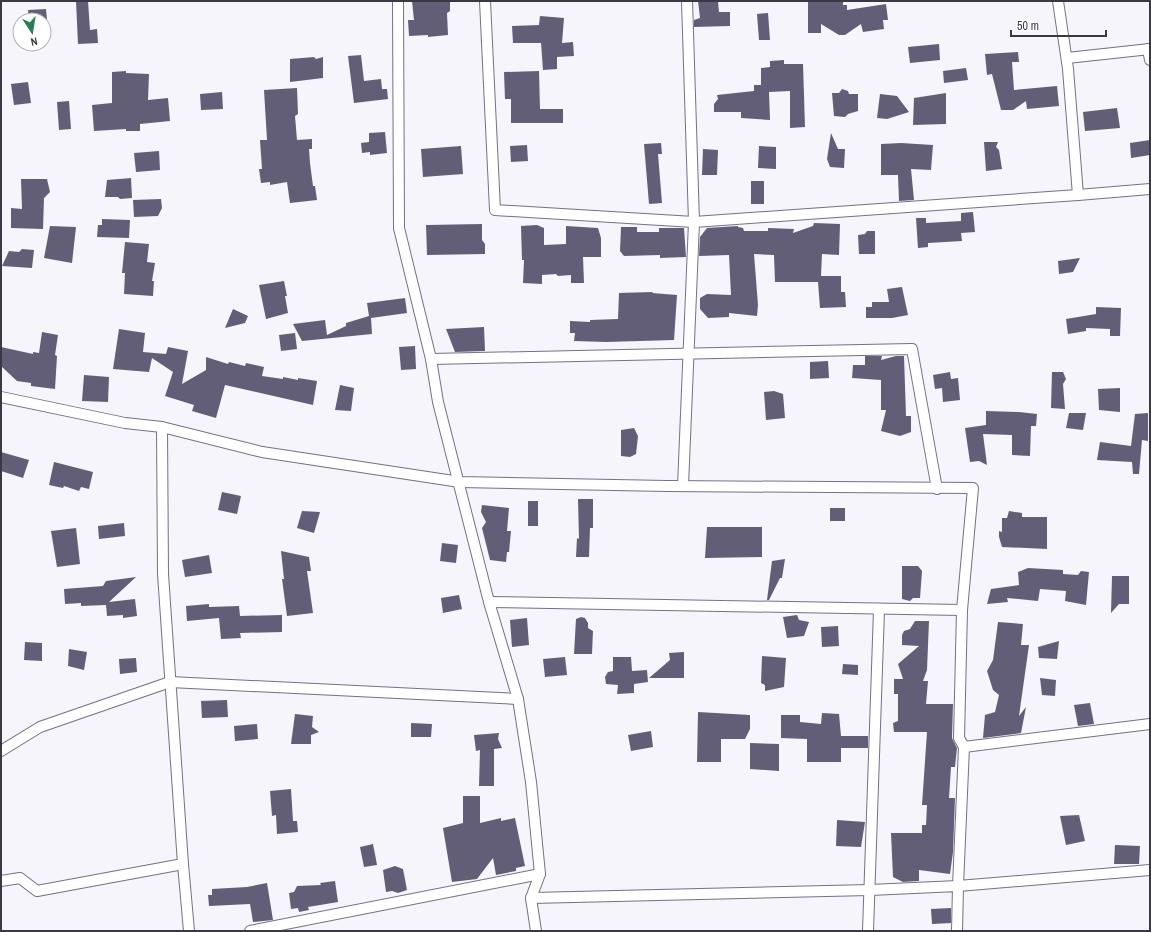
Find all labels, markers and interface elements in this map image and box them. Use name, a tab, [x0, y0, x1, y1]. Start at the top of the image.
north arrow	[12, 12, 52, 52]
scale bar	[1011, 12, 1106, 38]
text: 50 m	[1017, 18, 1039, 34]
text: N	[29, 34, 39, 49]

